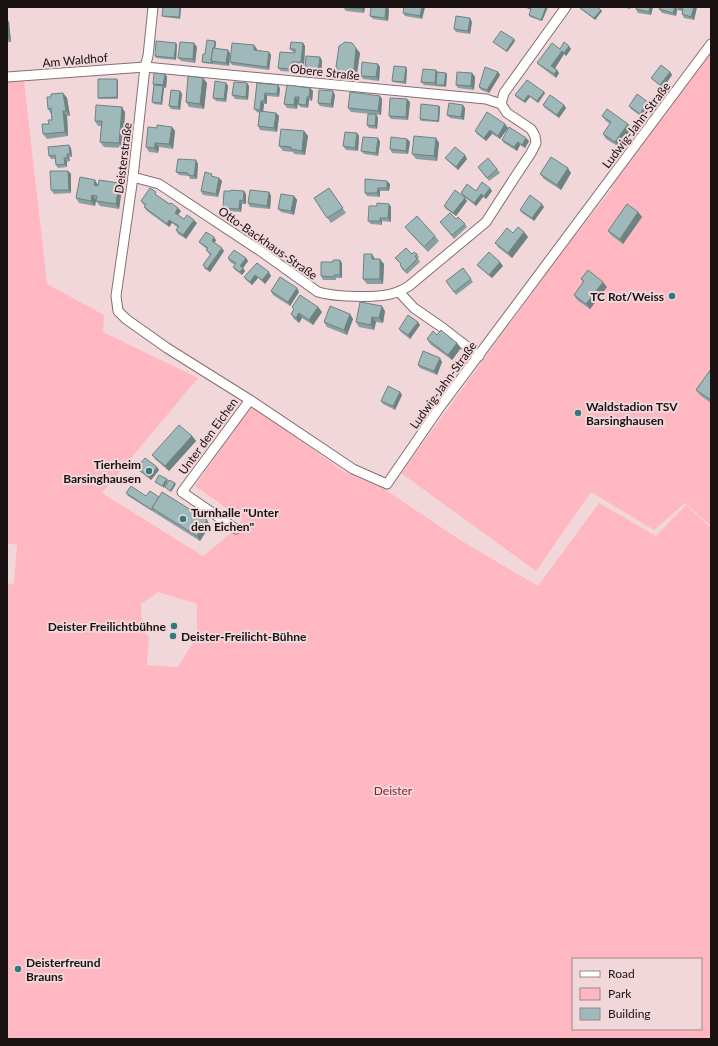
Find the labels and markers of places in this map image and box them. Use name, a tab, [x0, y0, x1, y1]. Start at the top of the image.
place label: TC Rot/Weiss	[590, 289, 664, 304]
marker: TC Rot/Weiss	[667, 291, 677, 301]
place label: Waldstadion TSV Barsinghausen	[586, 399, 678, 428]
marker: Waldstadion TSV Barsinghausen	[573, 408, 583, 418]
place label: Tierheim Barsinghausen	[63, 457, 141, 486]
marker: Tierheim Barsinghausen	[144, 466, 154, 476]
place label: Turnhalle "Unter den Eichen"	[191, 505, 279, 534]
marker: Turnhalle "Unter den Eichen"	[178, 514, 188, 524]
place label: Deister Freilichtbühne	[48, 619, 167, 634]
marker: Deister Freilichtbühne	[169, 621, 179, 631]
place label: Deister-Freilicht-Bühne	[181, 629, 307, 644]
marker: Deister-Freilicht-Bühne	[168, 631, 178, 641]
place label: Deisterfreund Brauns	[26, 955, 101, 984]
marker: Deisterfreund Brauns	[13, 964, 23, 974]

